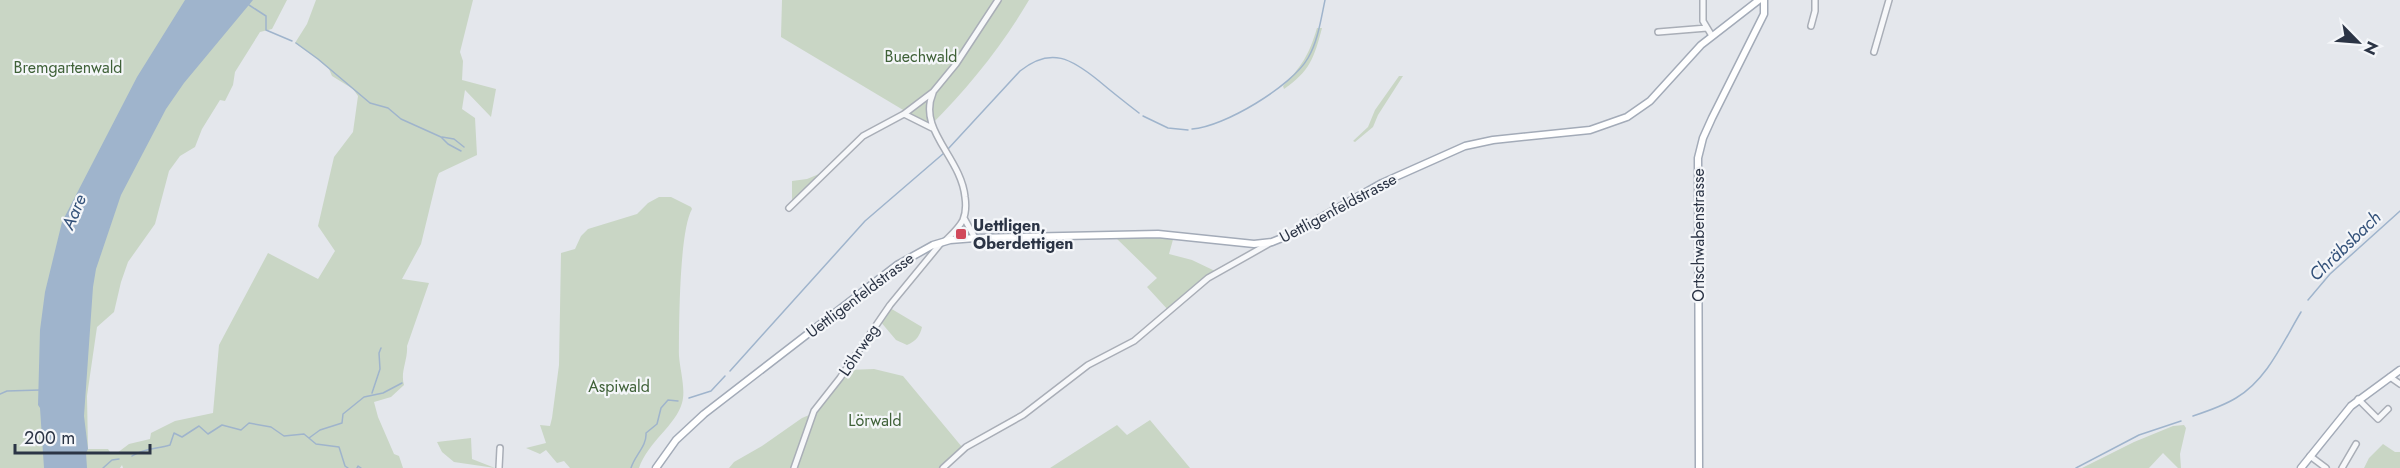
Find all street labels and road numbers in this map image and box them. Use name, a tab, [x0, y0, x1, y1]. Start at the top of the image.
street label: Uettligenfeldstrasse	[1275, 167, 1401, 249]
street label: Ortschwabenstrasse	[1687, 168, 1710, 302]
street label: Uettligenfeldstrasse	[801, 247, 919, 343]
street label: Löhrweg	[833, 319, 885, 381]

